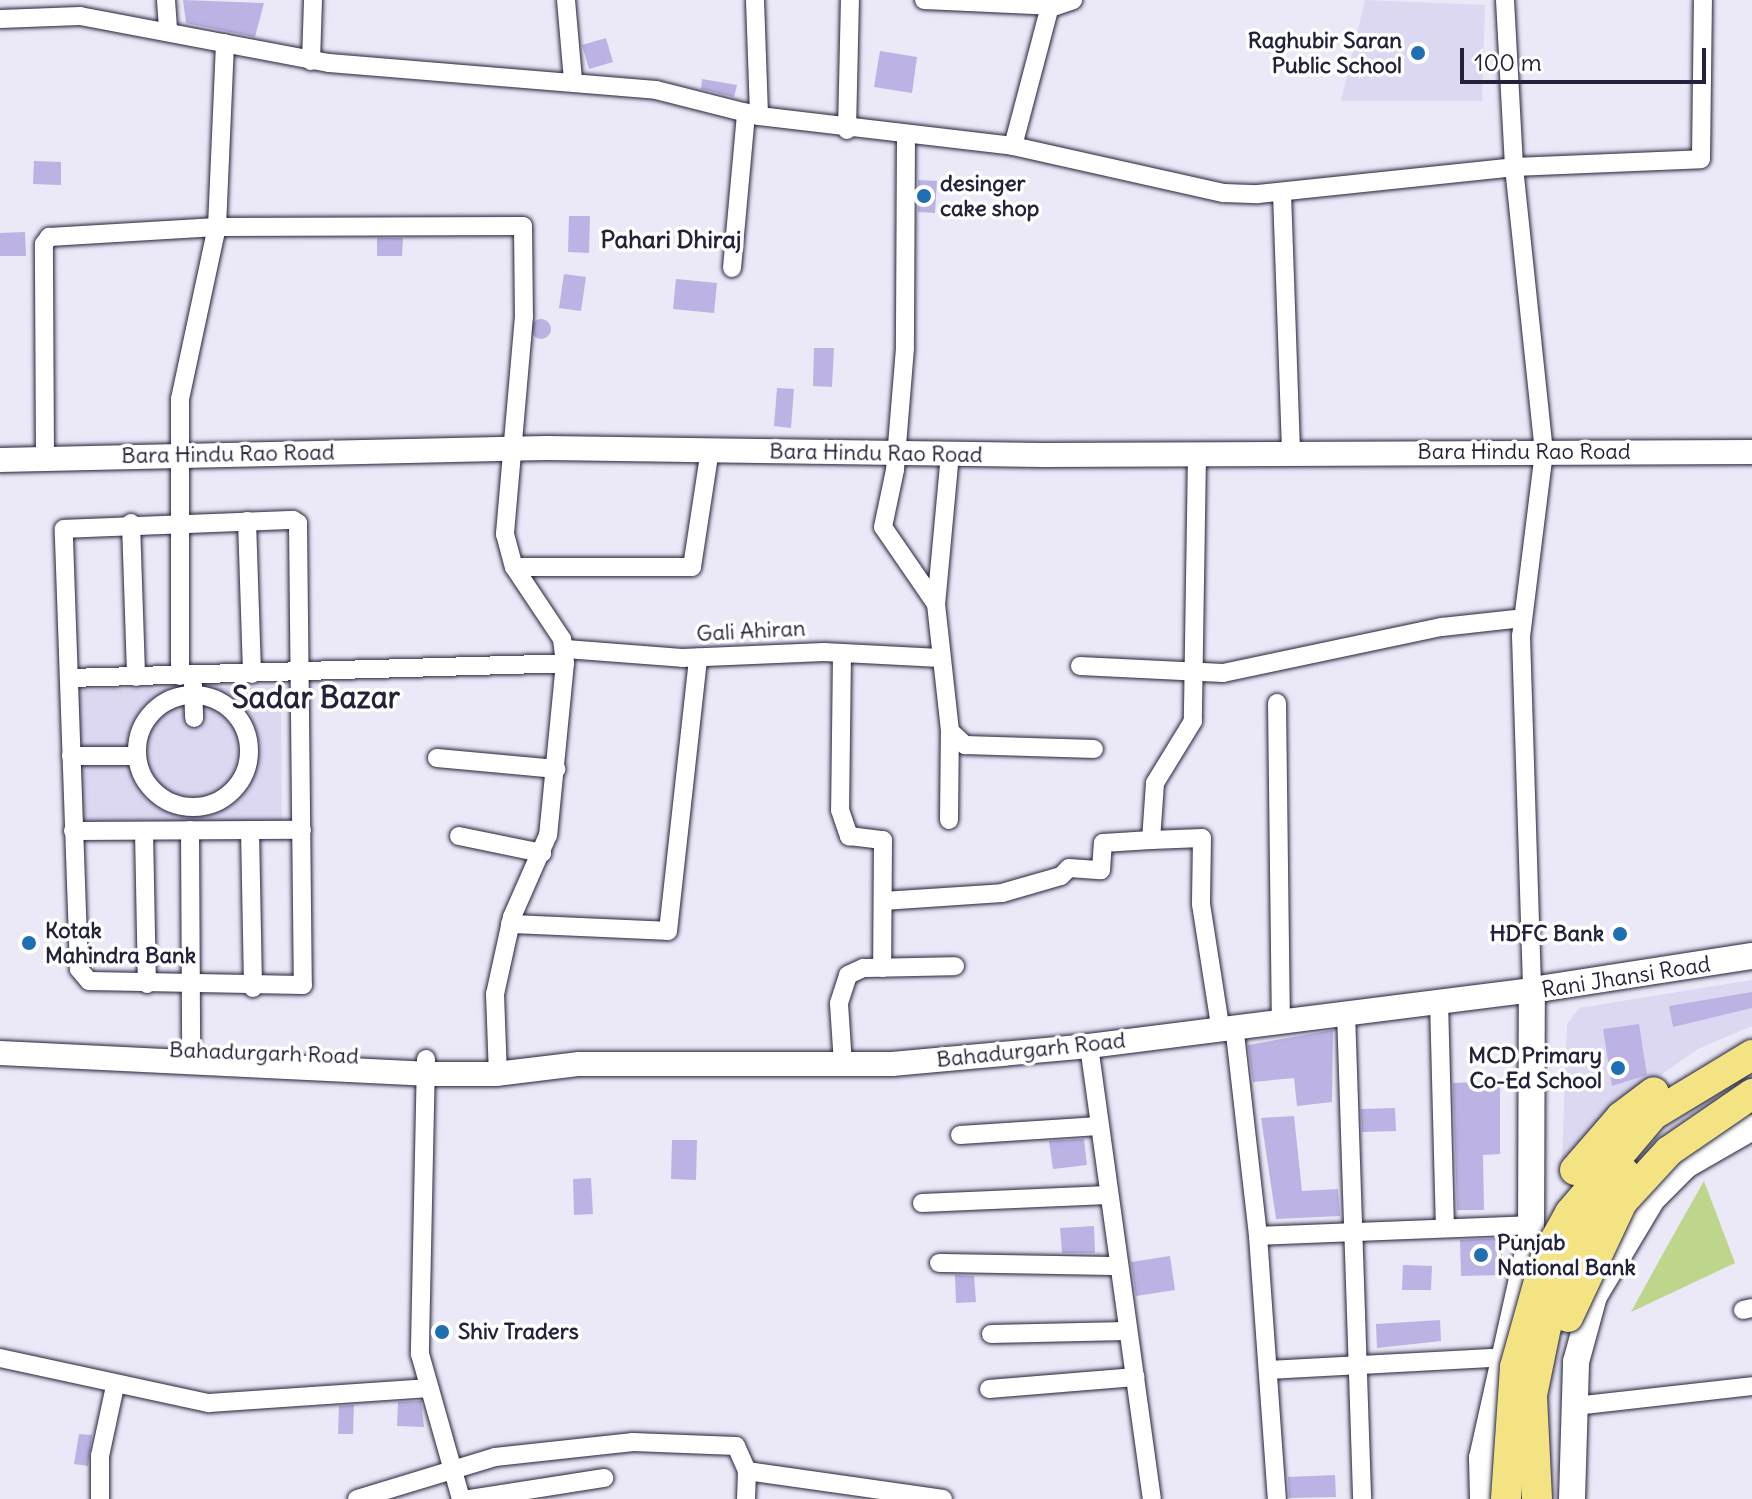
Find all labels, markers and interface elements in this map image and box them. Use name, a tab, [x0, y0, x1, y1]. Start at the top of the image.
place label: Raghubir Saran Public School	[1248, 27, 1402, 78]
scale bar	[1464, 32, 1710, 82]
marker: Raghubir Saran Public School	[1409, 44, 1427, 62]
text: 100 m	[1474, 47, 1542, 77]
place label: desinger cake shop	[940, 170, 1039, 222]
marker: desinger cake shop	[915, 187, 933, 205]
district label: Pahari Dhiraj	[601, 226, 741, 254]
street label: Bara Hindu Rao Road	[769, 438, 983, 468]
street label: Bara Hindu Rao Road	[121, 439, 335, 469]
street label: Bara Hindu Rao Road	[1417, 439, 1631, 465]
street label: Gali Ahiran	[696, 615, 806, 647]
district label: Sadar Bazar	[232, 679, 400, 715]
place label: Kotak Mahindra Bank	[45, 917, 196, 968]
place label: HDFC Bank	[1490, 921, 1604, 947]
marker: HDFC Bank	[1611, 925, 1629, 943]
marker: Kotak Mahindra Bank	[20, 934, 38, 952]
street label: Rani Jhansi Road	[1540, 951, 1712, 1003]
street label: Bahadurgarh Road	[935, 1027, 1127, 1073]
street label: Bahadurgarh Road	[169, 1036, 359, 1070]
place label: MCD Primary Co-Ed School	[1468, 1042, 1602, 1094]
marker: MCD Primary Co-Ed School	[1609, 1059, 1627, 1077]
place label: Punjab National Bank	[1497, 1229, 1636, 1280]
marker: Punjab National Bank	[1472, 1246, 1490, 1264]
place label: Shiv Traders	[458, 1319, 579, 1345]
marker: Shiv Traders	[433, 1323, 451, 1341]

